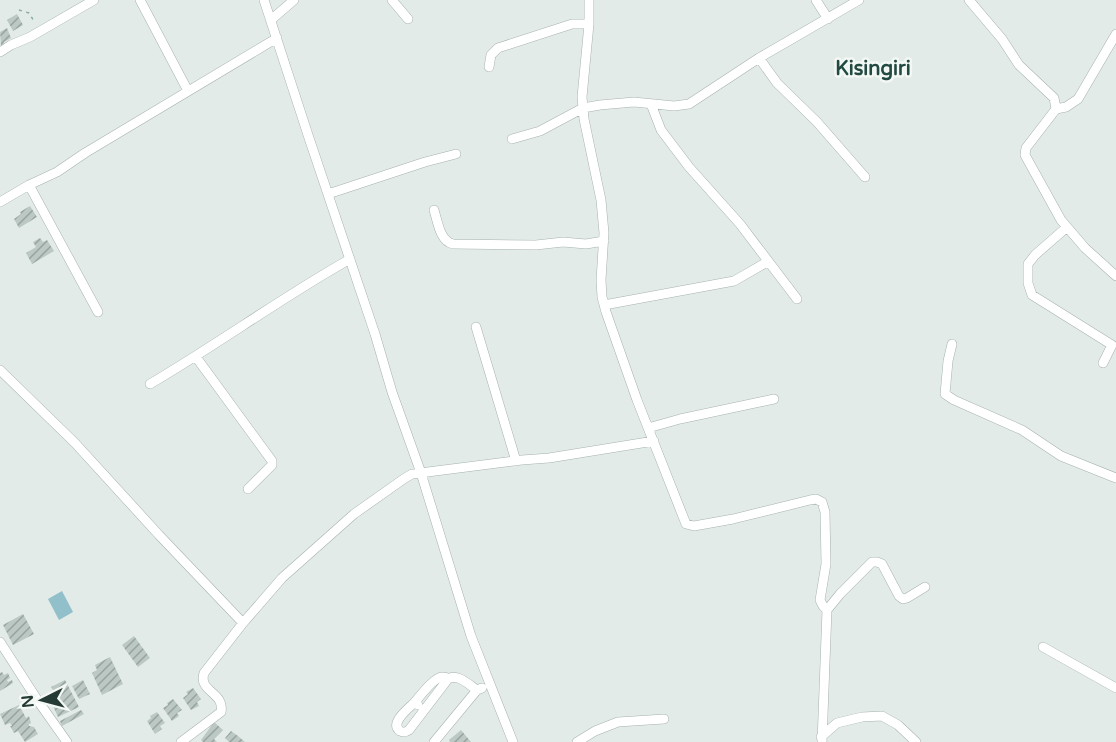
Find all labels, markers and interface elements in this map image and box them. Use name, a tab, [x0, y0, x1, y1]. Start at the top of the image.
district label: Kisingiri	[835, 57, 911, 81]
north arrow	[12, 670, 72, 730]
text: N	[17, 694, 39, 709]

